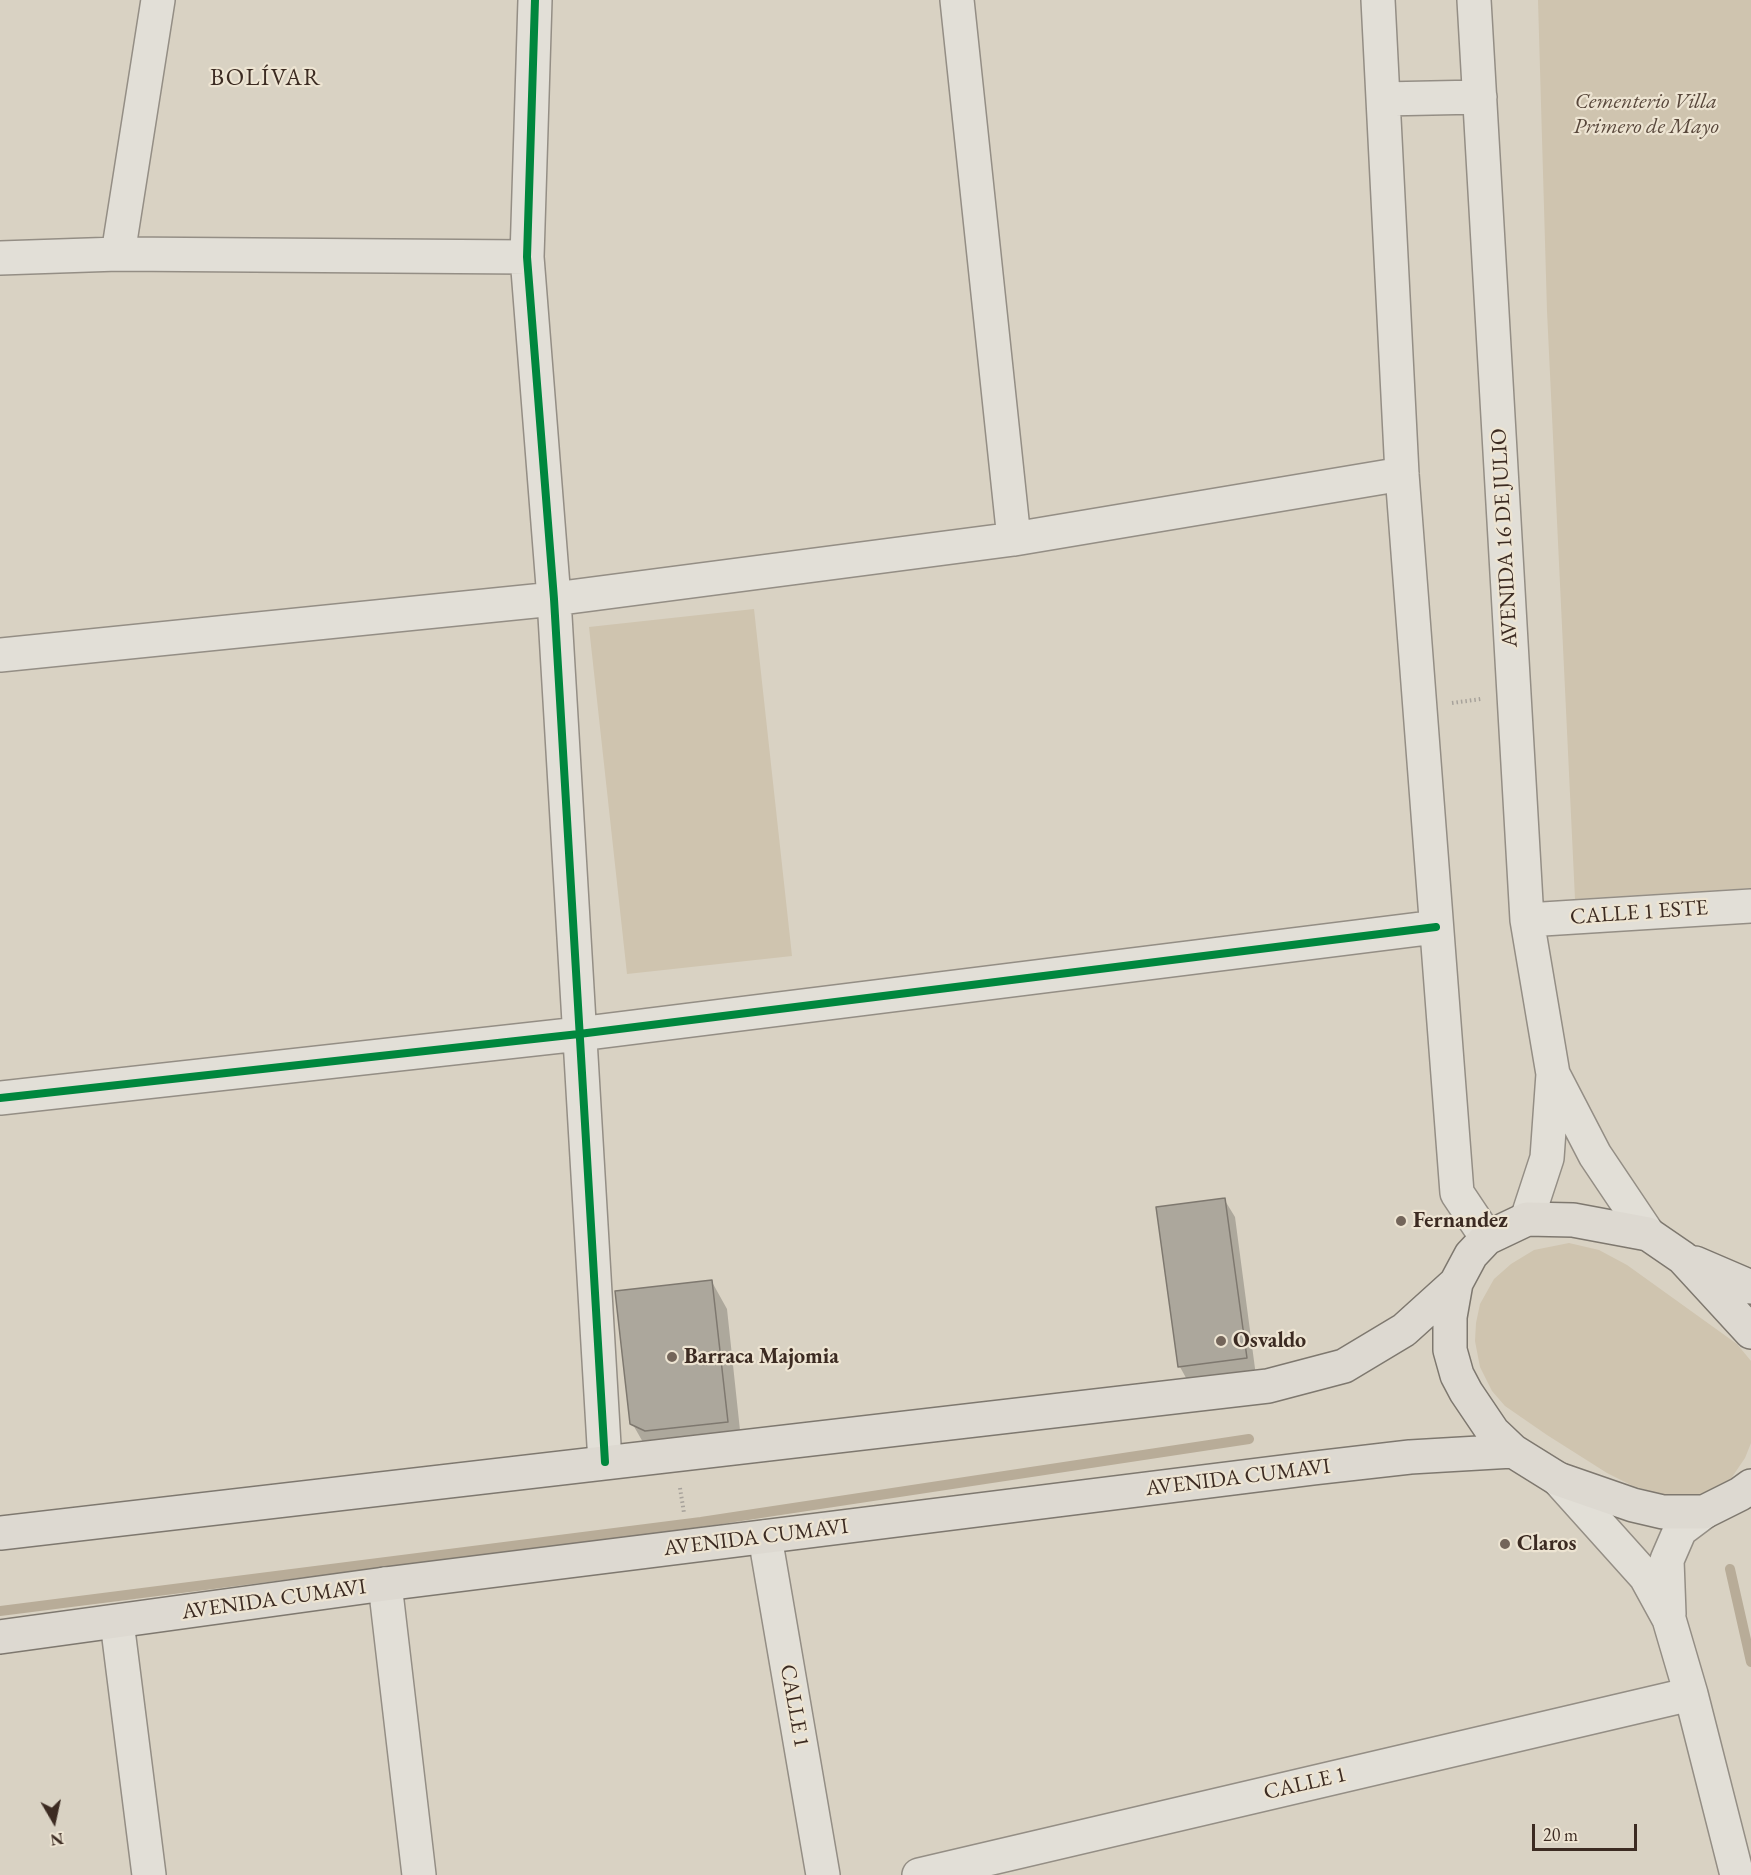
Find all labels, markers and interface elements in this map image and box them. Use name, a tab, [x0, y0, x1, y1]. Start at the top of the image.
district label: BOLÍVAR	[210, 64, 322, 92]
park label: Cementerio Villa Primero de Mayo	[1573, 89, 1719, 140]
street label: AVENIDA 16 DE JULIO	[1486, 428, 1524, 648]
street label: CALLE 1 ESTE	[1569, 895, 1709, 931]
place label: Fernandez	[1413, 1208, 1508, 1234]
marker: Fernandez	[1394, 1214, 1408, 1228]
place label: Osvaldo	[1233, 1328, 1306, 1354]
marker: Osvaldo	[1214, 1334, 1228, 1348]
place label: Barraca Majomia	[684, 1344, 839, 1370]
marker: Barraca Majomia	[665, 1350, 679, 1364]
street label: AVENIDA CUMAVI	[1144, 1454, 1332, 1502]
street label: AVENIDA CUMAVI	[662, 1514, 850, 1562]
place label: Claros	[1517, 1531, 1576, 1557]
marker: Claros	[1498, 1537, 1512, 1551]
street label: AVENIDA CUMAVI	[180, 1574, 368, 1626]
street label: CALLE 1	[774, 1662, 814, 1750]
street label: CALLE 1	[1261, 1762, 1349, 1806]
north arrow	[24, 1791, 84, 1851]
scale bar	[1535, 1812, 1640, 1850]
text: 20 m	[1543, 1823, 1578, 1846]
text: N	[49, 1828, 65, 1851]

